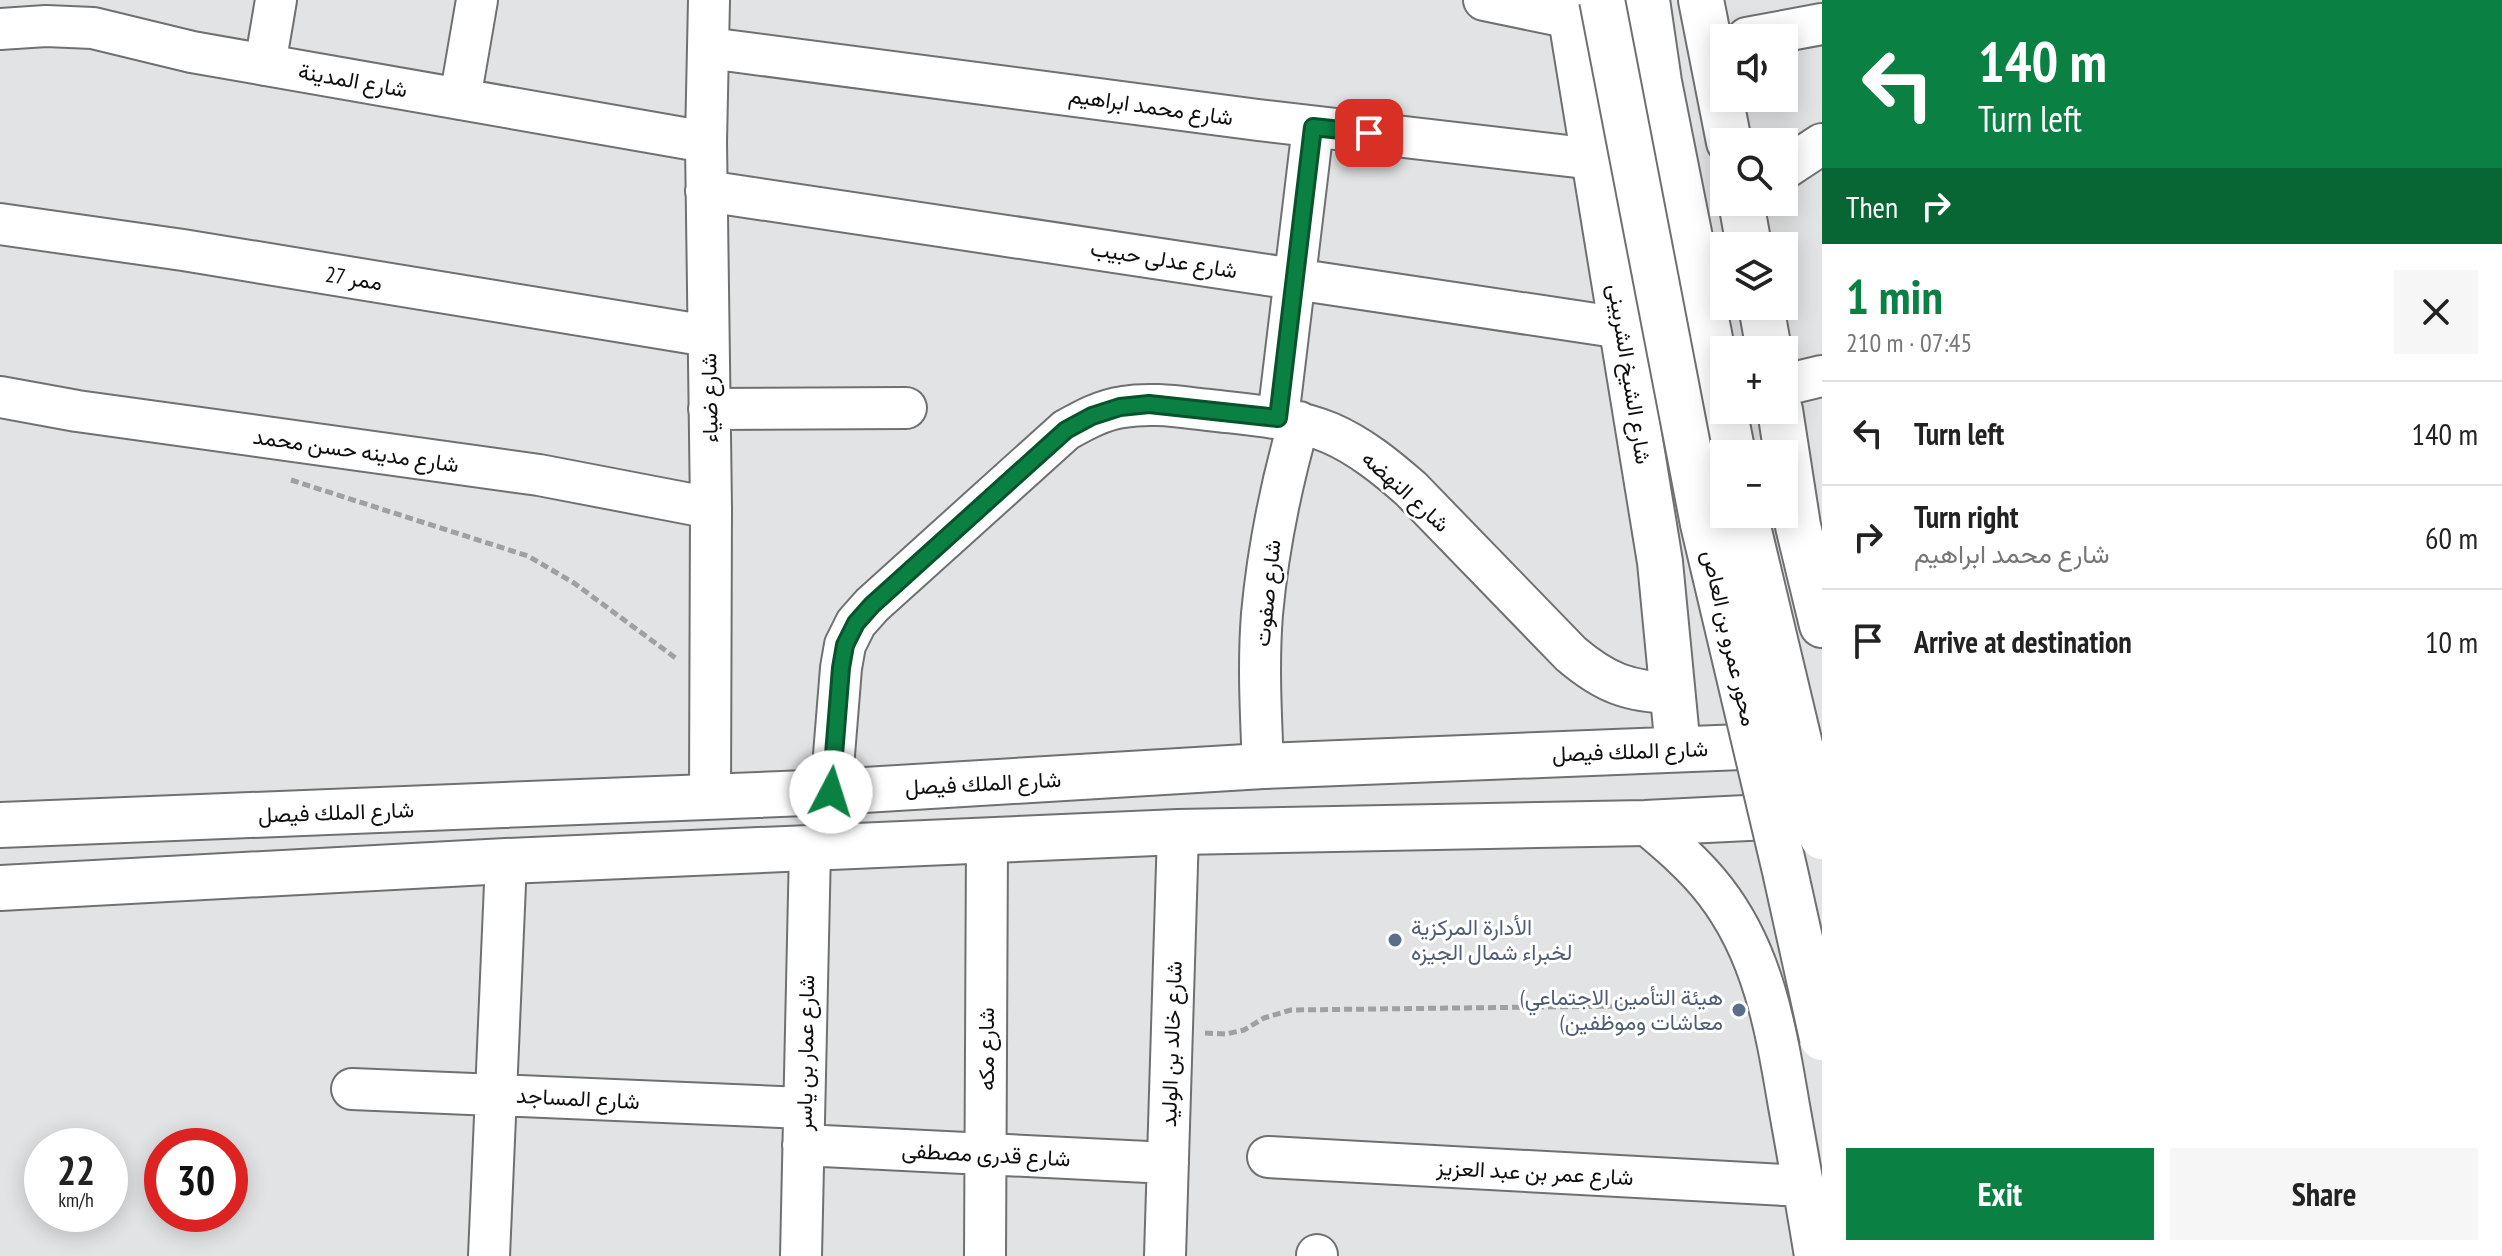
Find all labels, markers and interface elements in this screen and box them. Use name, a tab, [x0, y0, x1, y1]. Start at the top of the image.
map controls	[1710, 24, 1798, 528]
button: sound	[1710, 24, 1798, 112]
text: 140 m	[1978, 25, 2107, 97]
icon: left	[1846, 32, 1950, 136]
street label: شارع المدينة	[296, 57, 410, 104]
street label: شارع محمد ابراهيم	[1067, 81, 1235, 132]
text: Turn left	[1978, 95, 2082, 142]
pin	[1335, 99, 1403, 167]
icon: arrive	[1347, 111, 1391, 155]
button: search	[1710, 128, 1798, 216]
icon: right	[1914, 184, 1958, 228]
text: Then	[1846, 187, 1898, 226]
button: layers	[1710, 232, 1798, 320]
street label: شارع عدلى حبيب	[1088, 234, 1239, 285]
street label: ممر 27	[323, 260, 385, 296]
text: 1 min	[1846, 265, 1943, 327]
button: close	[2394, 270, 2478, 354]
street label: شارع الشيخ الشربينى	[1601, 282, 1658, 466]
text: 210 m · 07:45	[1846, 326, 1972, 359]
button: +	[1710, 336, 1798, 424]
street label: شارع ضياء	[694, 353, 725, 443]
icon: left	[1846, 411, 1890, 455]
text: Turn left	[1914, 414, 2004, 453]
text: 140 m	[2412, 414, 2478, 453]
street label: شارع مدينه حسن محمد	[251, 422, 461, 479]
button: −	[1710, 440, 1798, 528]
street label: شارع النهضه	[1355, 444, 1456, 539]
text: Turn right	[1914, 497, 2018, 536]
icon: right	[1846, 515, 1890, 559]
text: 60 m	[2425, 518, 2478, 557]
text: شارع محمد ابراهيم	[1914, 537, 2110, 570]
street label: شارع صفوت	[1247, 538, 1288, 648]
street label: محور عمرو بن العاص	[1696, 547, 1764, 729]
icon: arrive	[1846, 619, 1890, 663]
text: Arrive at destination	[1914, 622, 2132, 661]
text: 10 m	[2425, 622, 2478, 661]
street label: شارع الملك فيصل	[1551, 734, 1709, 769]
position arrow	[789, 750, 873, 834]
street label: شارع الملك فيصل	[904, 765, 1062, 802]
street label: شارع الملك فيصل	[257, 795, 415, 830]
place label: الأدارة المركزية لخبراء شمال الجيزه	[1411, 913, 1572, 966]
marker: الأدارة المركزية لخبراء شمال الجيزه	[1386, 931, 1404, 949]
street label: شارع خالد بن الوليد	[1154, 960, 1189, 1128]
street label: شارع عمار بن ياسر	[790, 975, 821, 1132]
place label: (هيئة التأمين الاجتماعي (معاشات وموظفين	[1520, 983, 1723, 1036]
marker: (هيئة التأمين الاجتماعي (معاشات وموظفين	[1730, 1001, 1748, 1019]
street label: شارع مكه	[972, 1007, 1001, 1091]
street label: شارع المساجد	[515, 1081, 641, 1116]
speed limit sign: 30	[144, 1128, 248, 1232]
street label: شارع قدرى مصطفى	[901, 1136, 1071, 1173]
text: 22	[57, 1144, 95, 1196]
button: Exit	[1846, 1148, 2154, 1240]
button: Share	[2170, 1148, 2478, 1240]
street label: شارع عمر بن عبد العزيز	[1435, 1153, 1634, 1192]
text: km/h	[58, 1187, 94, 1213]

